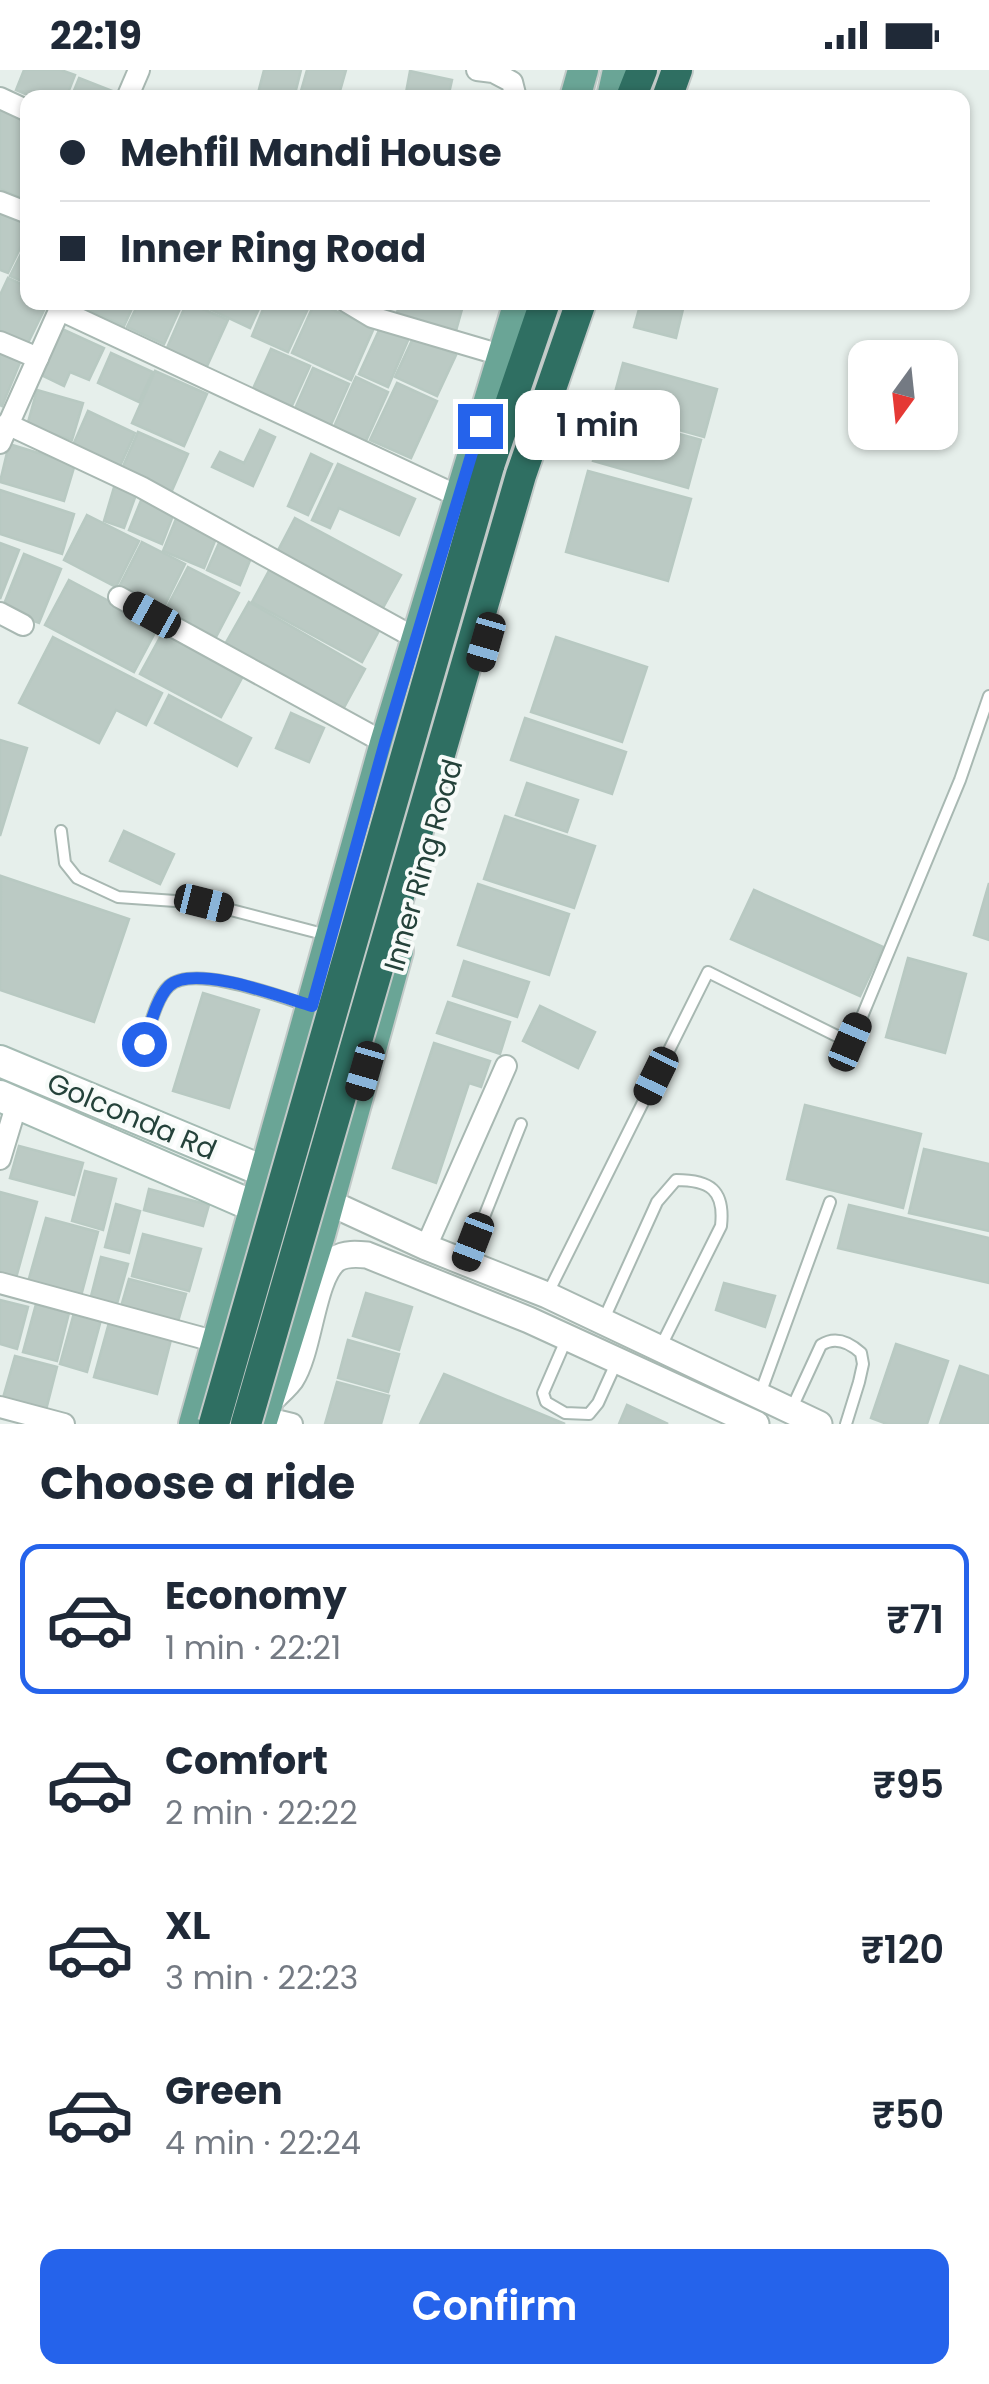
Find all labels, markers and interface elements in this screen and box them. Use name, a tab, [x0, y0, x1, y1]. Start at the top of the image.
text: 22:19	[50, 9, 142, 62]
text: Mehfil Mandi House	[120, 126, 502, 179]
text: Inner Ring Road	[120, 222, 426, 275]
north arrow	[848, 340, 958, 450]
map controls	[848, 340, 958, 450]
callout: 1 min	[515, 391, 680, 461]
text: 1 min	[556, 402, 639, 447]
route end	[458, 404, 503, 449]
car	[118, 587, 186, 643]
car	[463, 609, 509, 675]
street label: Inner Ring Road	[375, 754, 472, 976]
car	[171, 881, 237, 925]
car	[824, 1009, 876, 1075]
route start	[122, 1022, 167, 1067]
car	[342, 1038, 388, 1104]
car	[629, 1042, 683, 1110]
street label: Golconda Rd	[41, 1063, 223, 1170]
car	[448, 1209, 498, 1275]
text: Choose a ride	[40, 1452, 355, 1515]
text: Economy	[165, 1569, 347, 1622]
icon: car	[45, 1574, 135, 1664]
text: ₹71	[886, 1593, 944, 1646]
text: 1 min · 22:21	[165, 1625, 341, 1670]
text: Comfort	[165, 1734, 328, 1787]
icon: car	[45, 1739, 135, 1829]
text: ₹95	[873, 1758, 944, 1811]
text: 2 min · 22:22	[165, 1790, 358, 1835]
text: XL	[165, 1899, 210, 1952]
icon: car	[45, 1904, 135, 1994]
text: ₹120	[861, 1923, 944, 1976]
text: 3 min · 22:23	[165, 1955, 358, 2000]
text: Green	[165, 2064, 283, 2117]
icon: car	[45, 2069, 135, 2159]
text: ₹50	[872, 2088, 944, 2141]
text: 4 min · 22:24	[165, 2120, 361, 2165]
button: Confirm	[40, 2249, 949, 2364]

